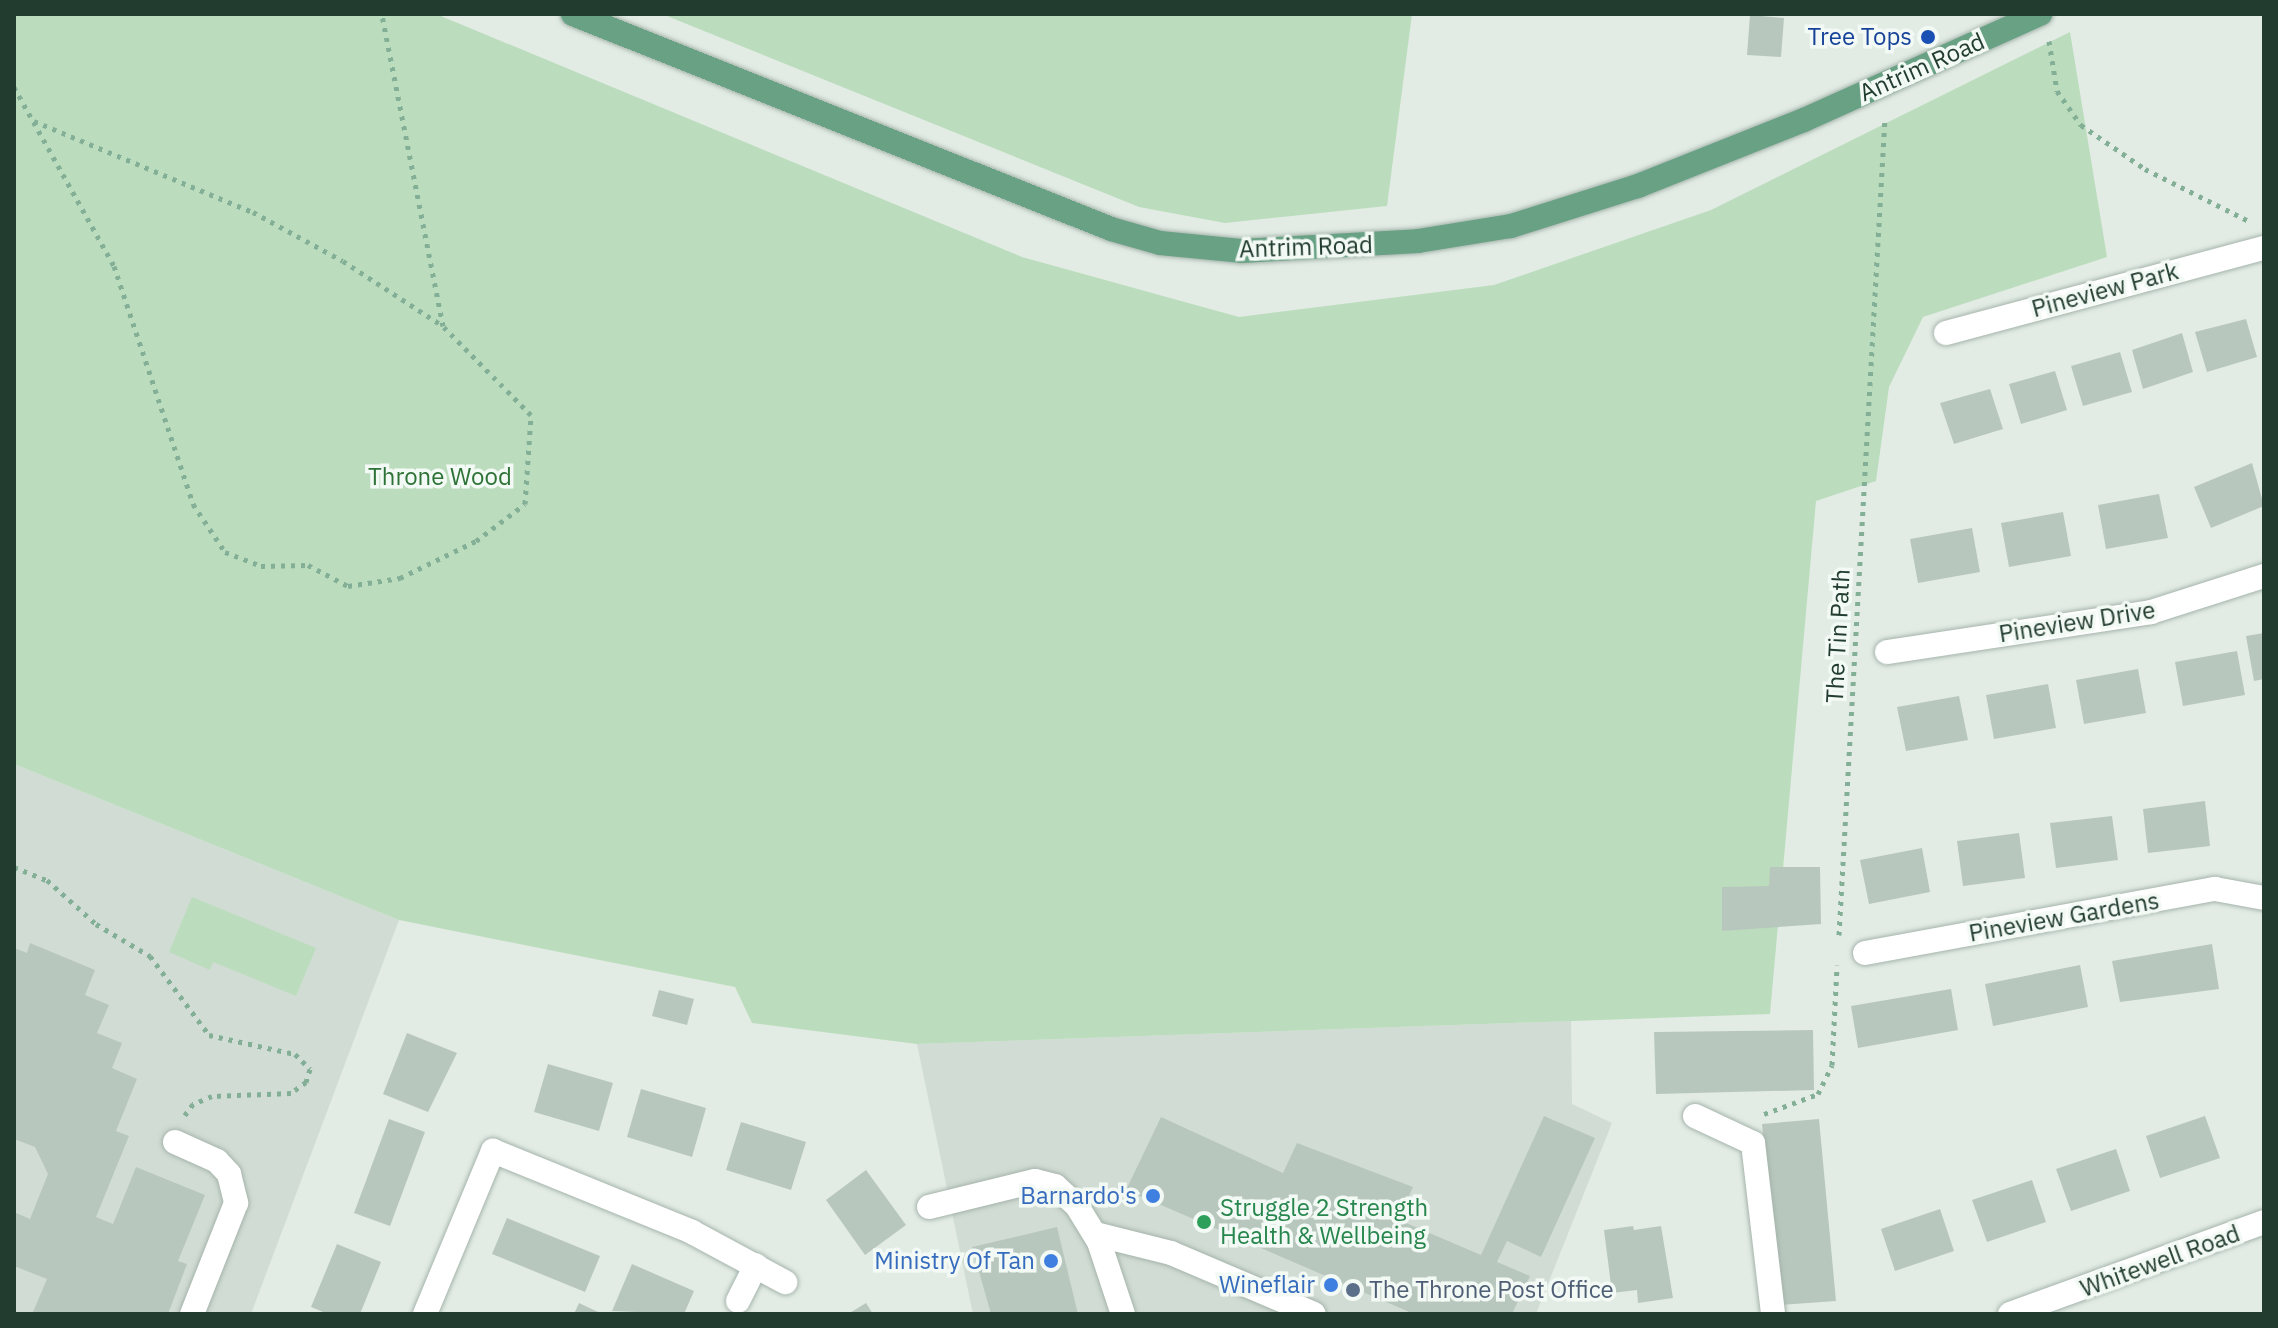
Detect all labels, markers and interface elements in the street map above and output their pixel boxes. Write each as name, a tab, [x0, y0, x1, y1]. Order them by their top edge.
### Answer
place label: Tree Tops	[1807, 23, 1912, 51]
street label: Antrim Road	[1855, 27, 1989, 107]
marker: Tree Tops	[1919, 28, 1937, 46]
street label: Antrim Road	[1239, 230, 1373, 264]
street label: Pineview Park	[2028, 257, 2182, 323]
park label: Throne Wood	[368, 463, 512, 491]
street label: The Tin Path	[1820, 568, 1856, 704]
street label: Pineview Drive	[1997, 595, 2157, 649]
street label: Pineview Gardens	[1967, 886, 2161, 948]
place label: Barnardo's	[1020, 1182, 1137, 1210]
marker: Barnardo's	[1144, 1187, 1162, 1205]
place label: Struggle 2 Strength Health & Wellbeing	[1220, 1194, 1428, 1250]
marker: Struggle 2 Strength Health & Wellbeing	[1195, 1213, 1213, 1231]
street label: Whitewell Road	[2076, 1219, 2244, 1303]
place label: Ministry Of Tan	[874, 1247, 1035, 1275]
marker: Ministry Of Tan	[1042, 1252, 1060, 1270]
place label: Wineflair	[1219, 1271, 1315, 1299]
marker: Wineflair	[1322, 1276, 1340, 1294]
place label: The Throne Post Office	[1369, 1276, 1614, 1304]
marker: The Throne Post Office	[1344, 1281, 1362, 1299]

